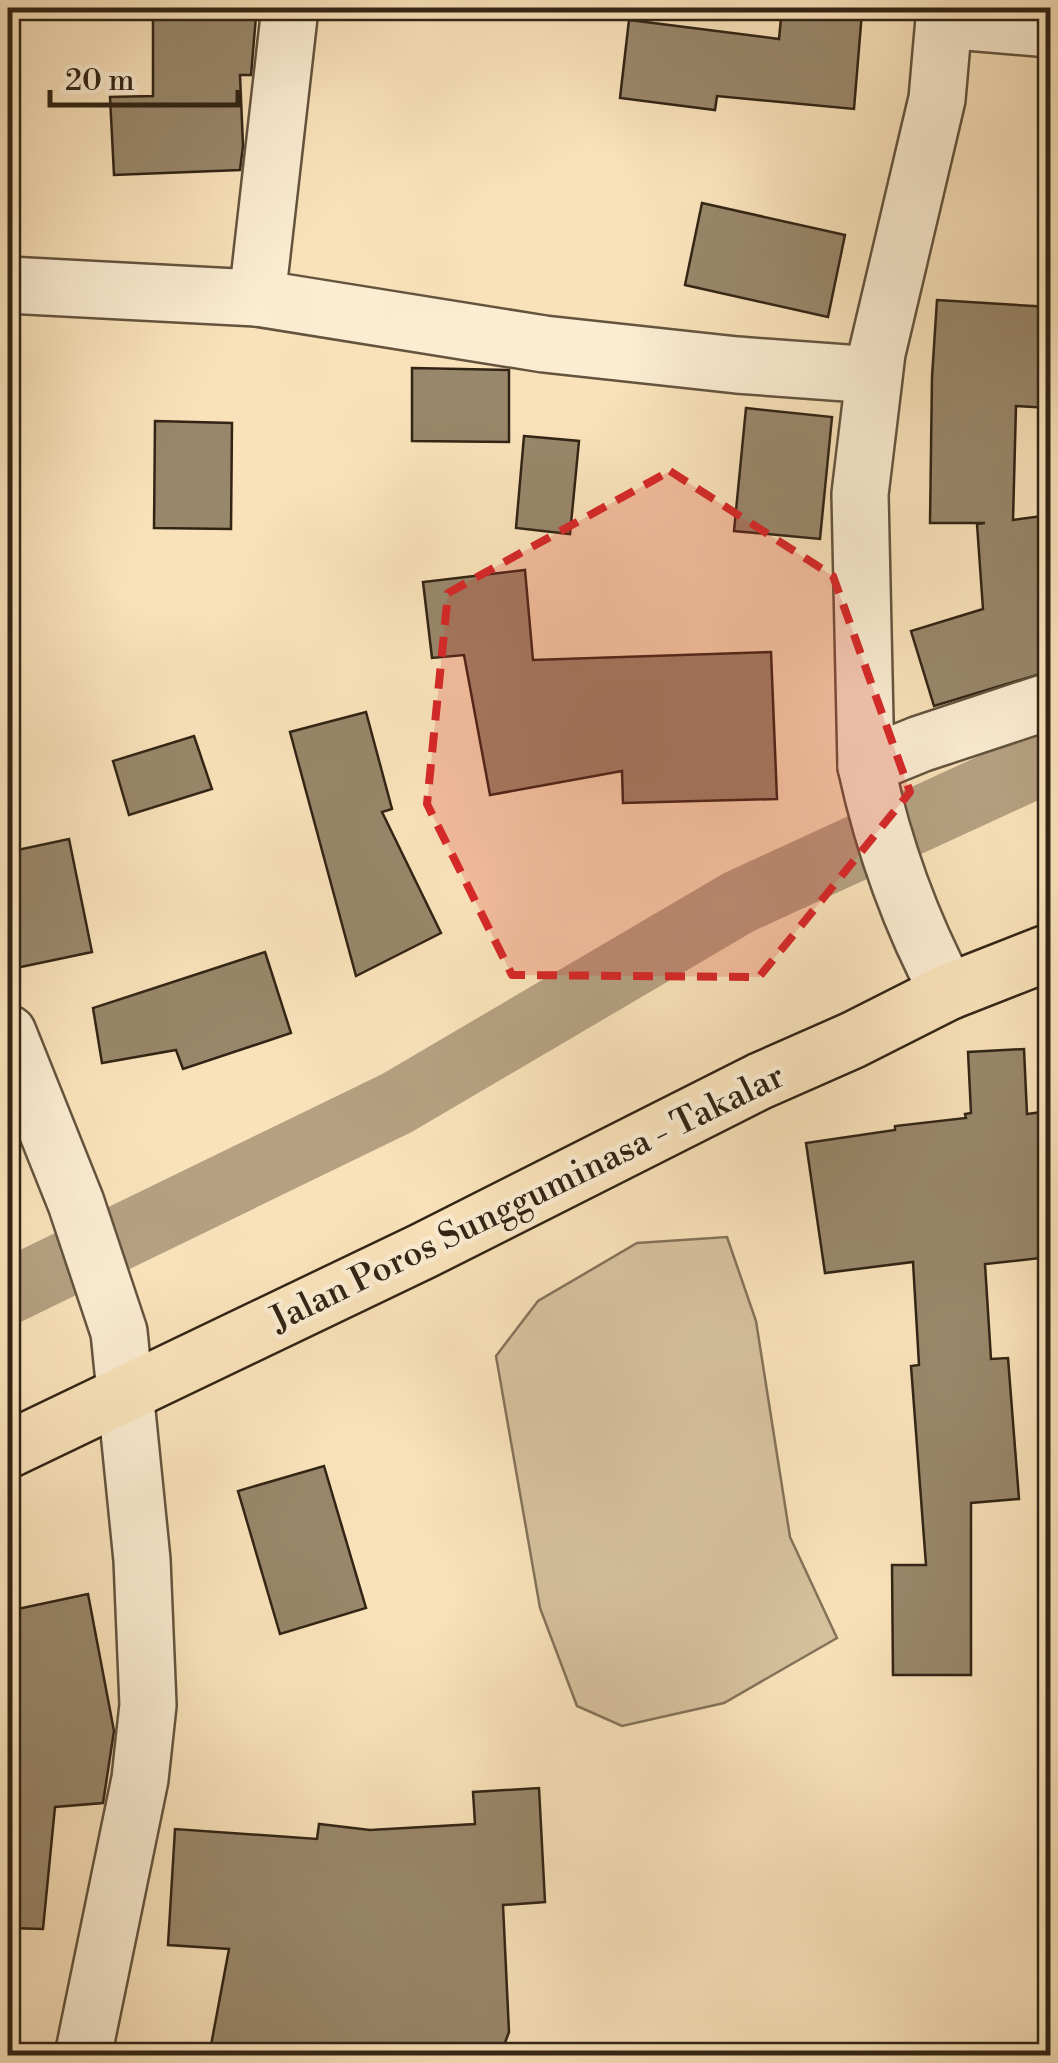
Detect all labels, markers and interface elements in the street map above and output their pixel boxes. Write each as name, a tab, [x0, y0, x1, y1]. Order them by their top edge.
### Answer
scale bar	[50, 45, 238, 107]
text: 20 m	[65, 62, 134, 100]
street label: Jalan Poros Sungguminasa - Takalar	[262, 1055, 792, 1343]

